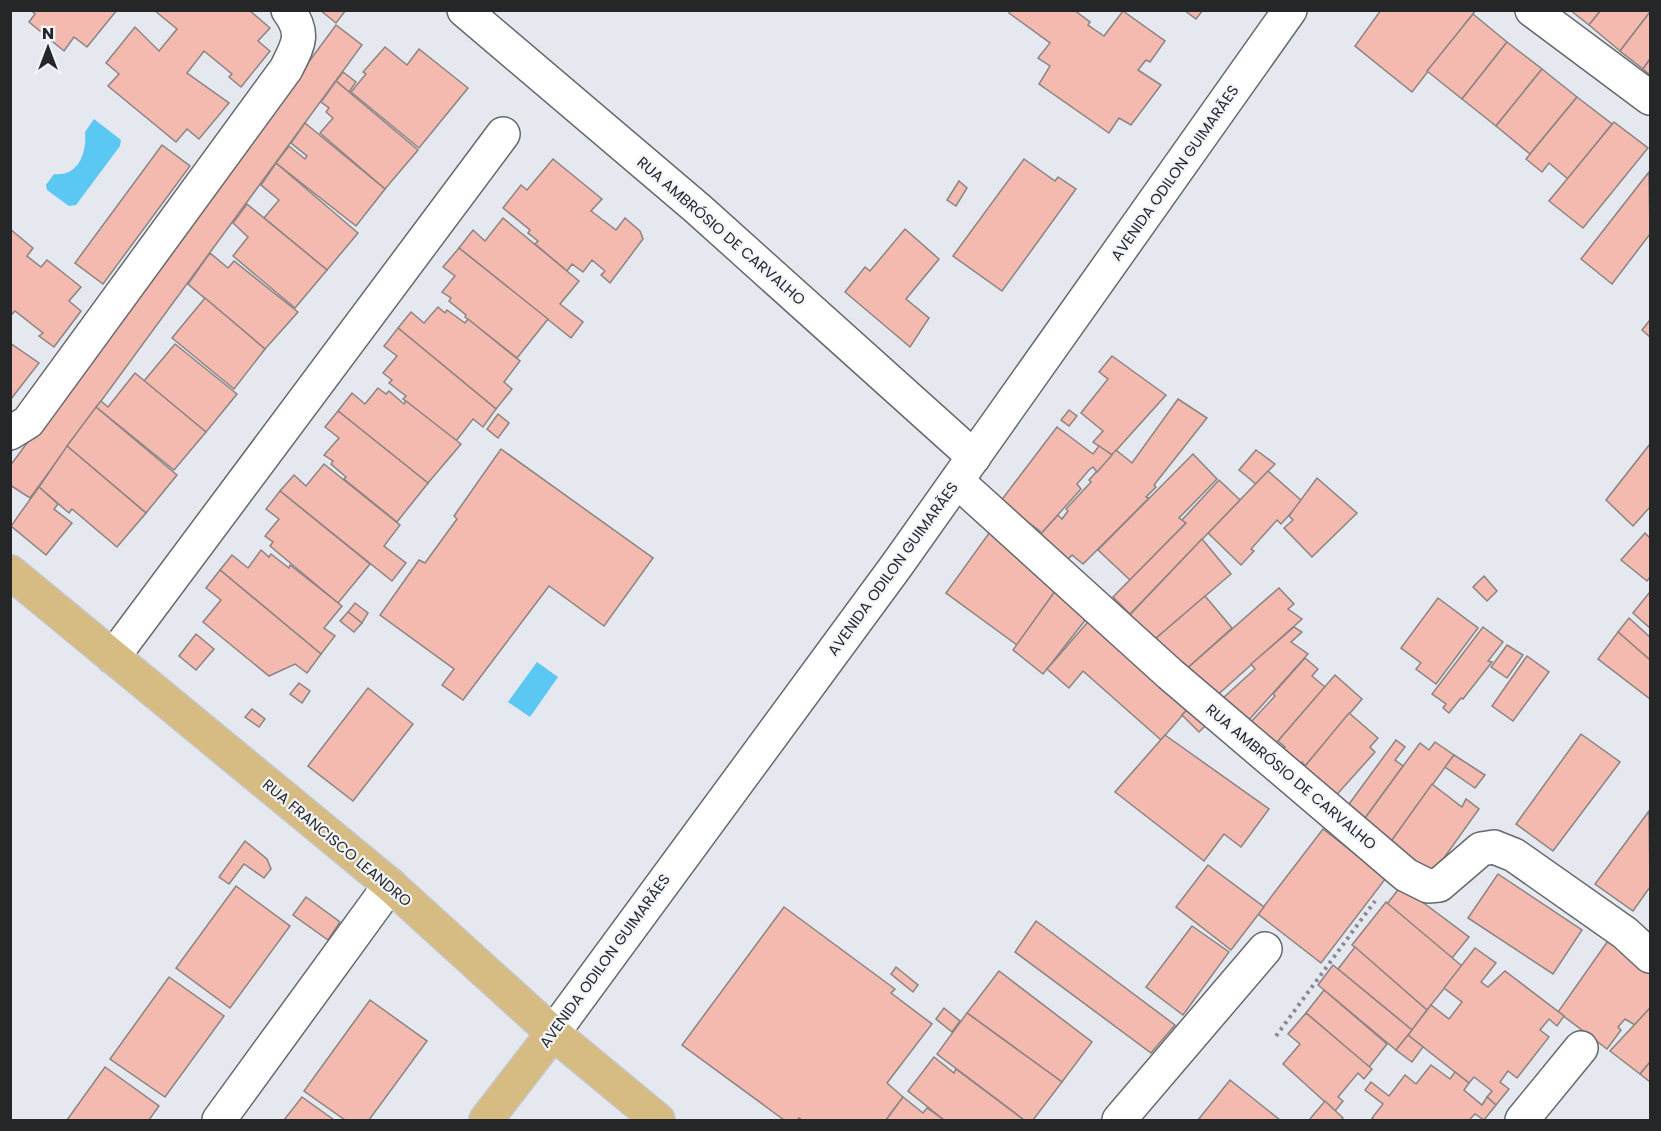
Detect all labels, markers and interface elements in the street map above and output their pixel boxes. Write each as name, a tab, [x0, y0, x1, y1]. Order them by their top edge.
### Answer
north arrow	[18, 18, 78, 78]
text: N	[42, 22, 54, 45]
street label: AVENIDA ODILON GUIMARÃES	[1106, 81, 1243, 265]
street label: RUA AMBRÓSIO DE CARVALHO	[633, 152, 810, 310]
street label: AVENIDA ODILON GUIMARÃES	[822, 478, 963, 660]
street label: RUA AMBRÓSIO DE CARVALHO	[1202, 699, 1381, 854]
street label: RUA FRANCISCO LEANDRO	[258, 774, 416, 911]
street label: AVENIDA ODILON GUIMARÃES	[534, 870, 675, 1052]

